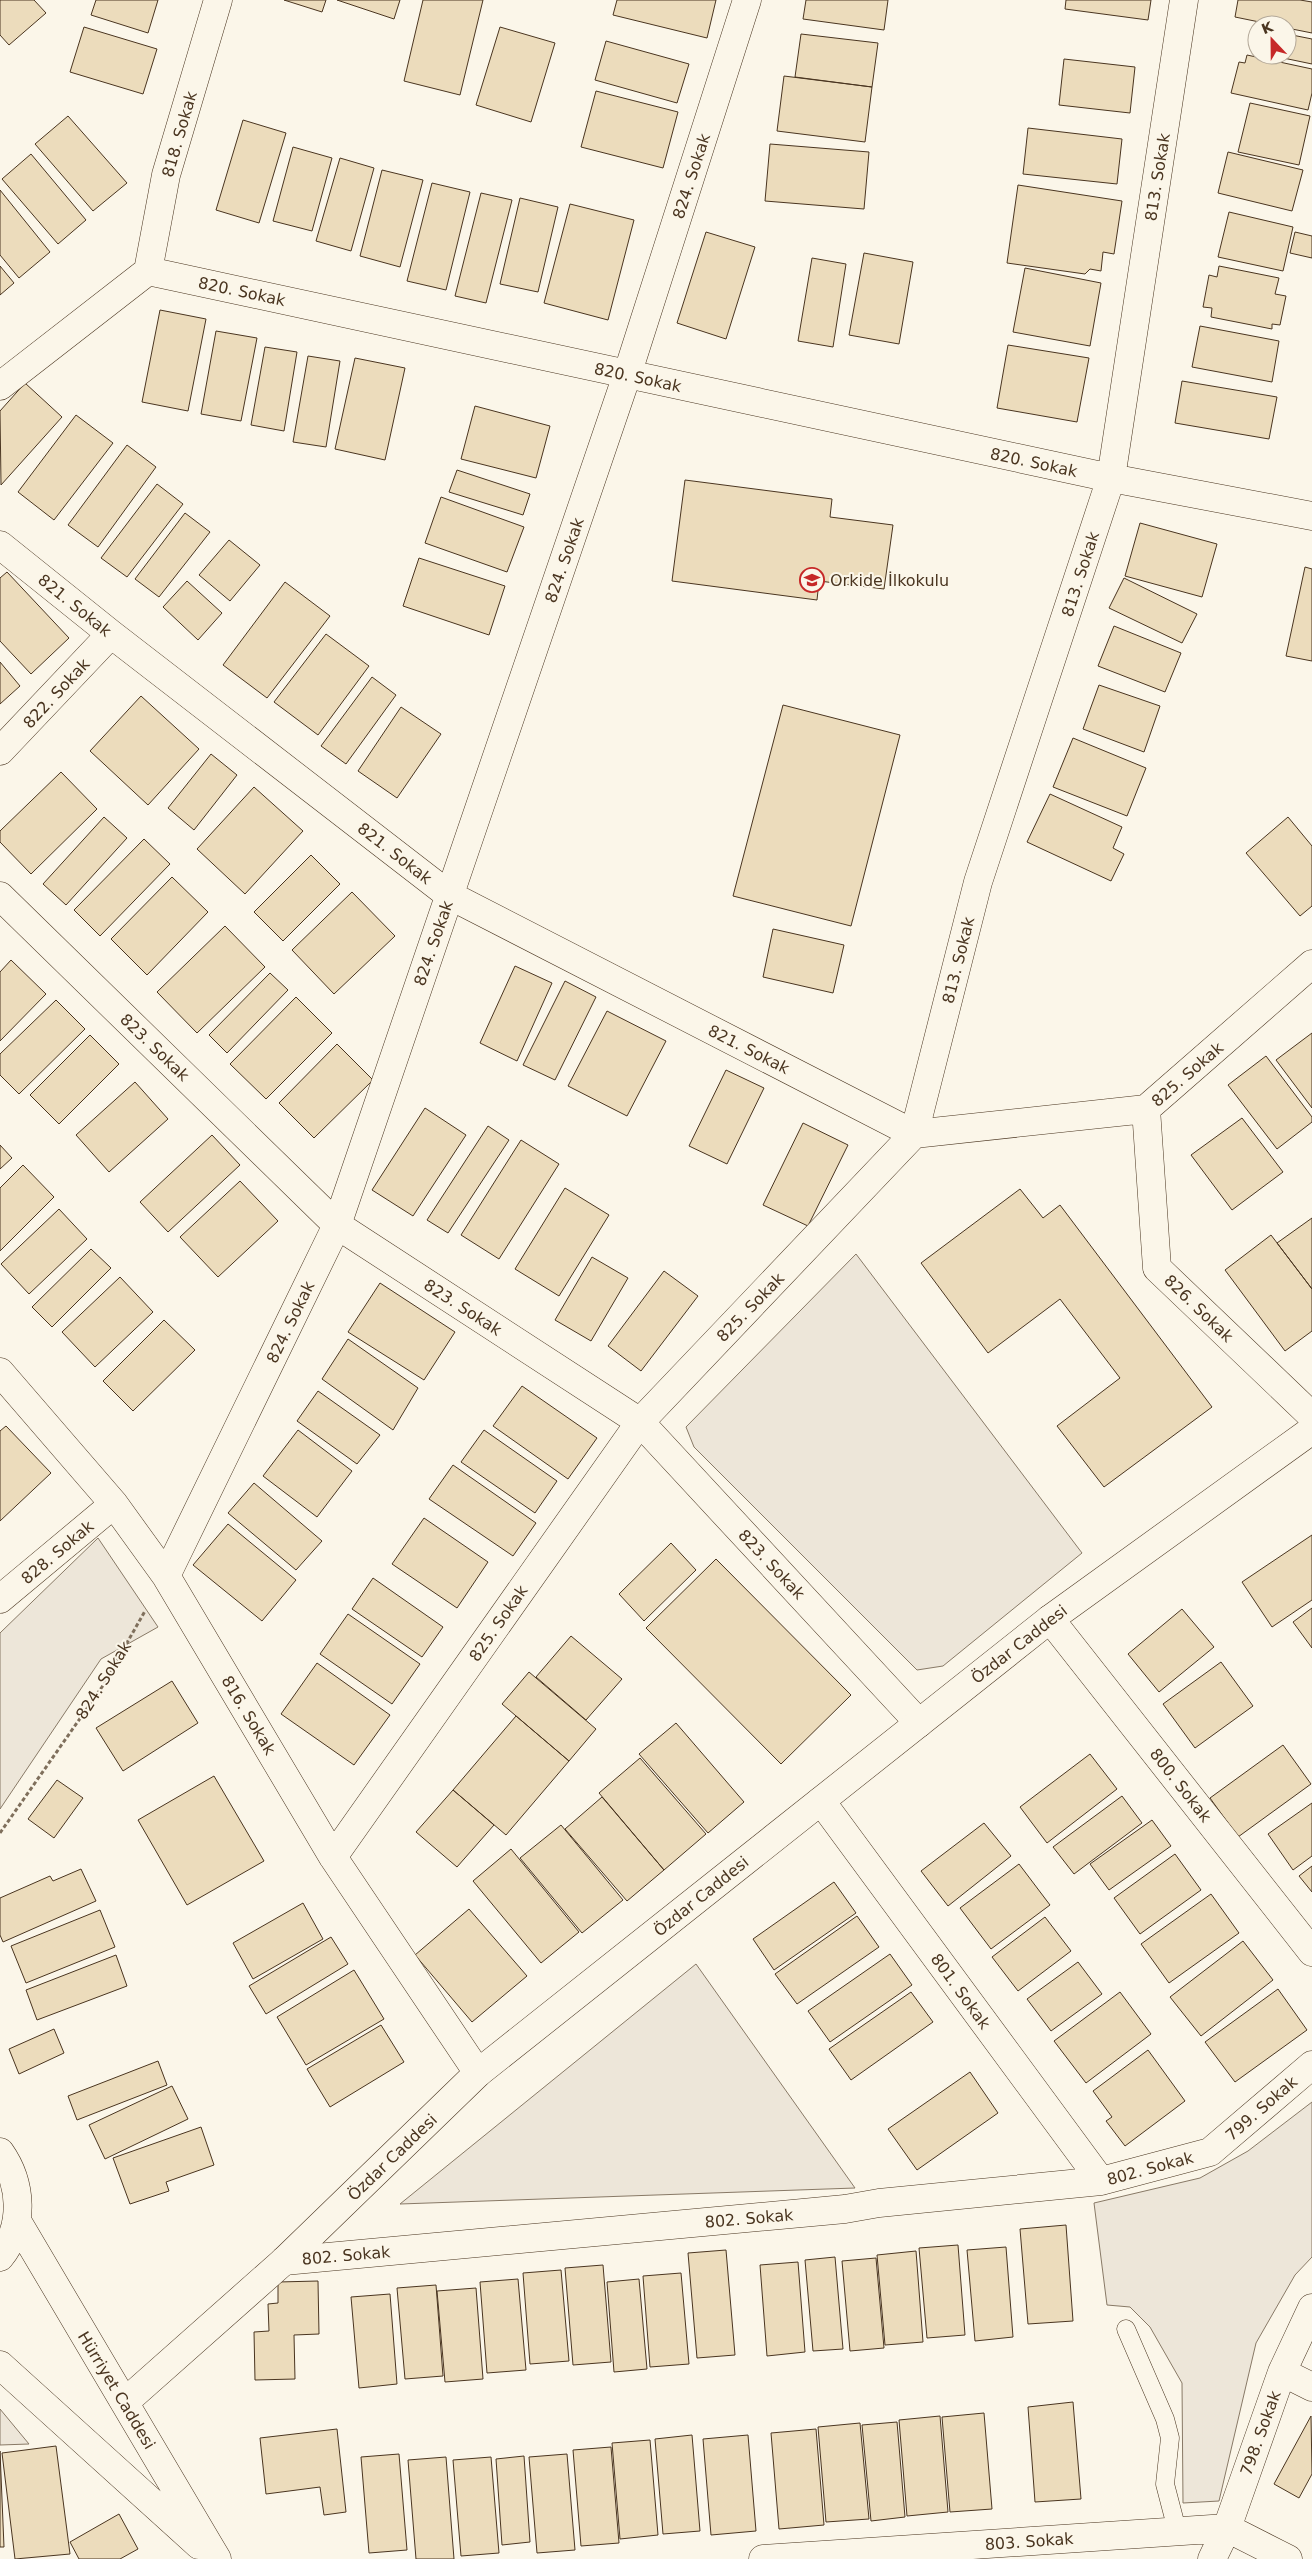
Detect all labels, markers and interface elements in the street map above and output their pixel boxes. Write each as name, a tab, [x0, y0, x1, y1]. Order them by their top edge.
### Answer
north arrow	[1247, 15, 1297, 65]
text: K	[1259, 18, 1276, 37]
street label: 818. Sokak	[158, 88, 201, 179]
street label: 824. Sokak	[669, 130, 714, 221]
street label: 813. Sokak	[1141, 131, 1174, 222]
street label: 820. Sokak	[197, 273, 288, 310]
street label: 820. Sokak	[593, 359, 684, 396]
street label: 820. Sokak	[989, 444, 1080, 481]
street label: 824. Sokak	[541, 514, 588, 605]
street label: 813. Sokak	[1058, 528, 1103, 619]
school or university icon: Orkide İlkokulu	[799, 567, 825, 593]
street label: 821. Sokak	[34, 570, 116, 641]
place label: Orkide İlkokulu	[830, 571, 949, 590]
street label: 822. Sokak	[19, 654, 94, 732]
street label: 821. Sokak	[354, 819, 436, 889]
street label: 824. Sokak	[410, 897, 457, 988]
street label: 813. Sokak	[939, 914, 979, 1005]
street label: 823. Sokak	[116, 1010, 194, 1086]
street label: 821. Sokak	[705, 1021, 793, 1078]
street label: 825. Sokak	[1148, 1038, 1228, 1111]
street label: 825. Sokak	[713, 1268, 789, 1346]
street label: 826. Sokak	[1160, 1271, 1238, 1347]
street label: 823. Sokak	[420, 1275, 506, 1340]
street label: 824. Sokak	[262, 1278, 319, 1366]
street label: 828. Sokak	[17, 1516, 98, 1588]
street label: 823. Sokak	[734, 1525, 809, 1604]
street label: 825. Sokak	[465, 1581, 532, 1665]
street label: Özdar Caddesi	[968, 1601, 1071, 1688]
street label: 824. Sokak	[72, 1637, 135, 1723]
street label: 816. Sokak	[218, 1672, 280, 1759]
street label: 800. Sokak	[1146, 1745, 1216, 1827]
street label: Özdar Caddesi	[650, 1852, 753, 1940]
street label: 801. Sokak	[927, 1950, 995, 2033]
street label: 799. Sokak	[1222, 2072, 1302, 2145]
street label: Özdar Caddesi	[344, 2110, 441, 2205]
street label: 802. Sokak	[1105, 2148, 1196, 2189]
street label: 802. Sokak	[704, 2205, 795, 2232]
street label: 802. Sokak	[301, 2242, 392, 2269]
street label: Hürriyet Caddesi	[74, 2328, 159, 2453]
street label: 798. Sokak	[1236, 2388, 1285, 2478]
street label: 803. Sokak	[984, 2529, 1075, 2554]

